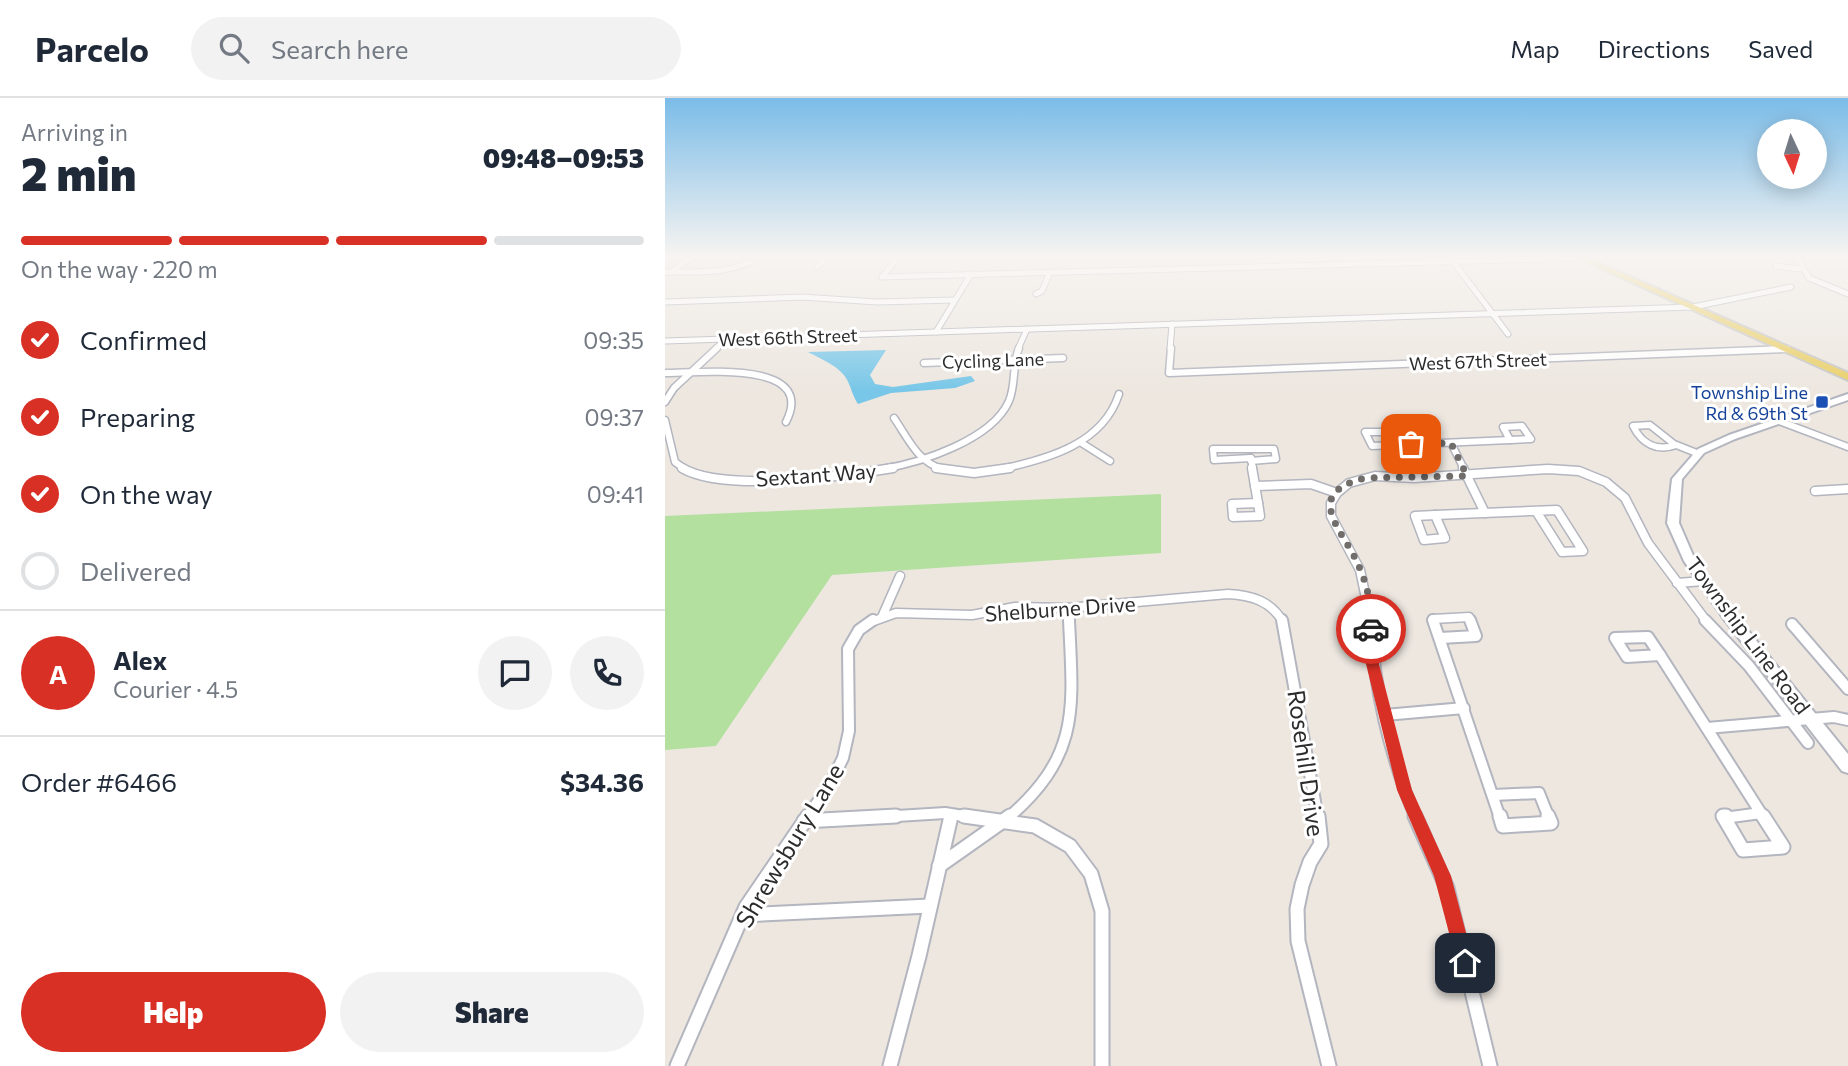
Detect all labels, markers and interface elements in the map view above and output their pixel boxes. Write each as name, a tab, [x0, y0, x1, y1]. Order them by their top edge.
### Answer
search box	[191, 17, 681, 80]
text: Parcelo	[35, 28, 149, 69]
icon: search	[215, 29, 253, 67]
text: Search here	[271, 33, 409, 64]
text: Map	[1510, 34, 1560, 63]
text: Directions	[1598, 34, 1710, 63]
text: Saved	[1748, 34, 1813, 63]
text: Arriving in	[21, 118, 128, 146]
north arrow	[1757, 119, 1827, 189]
map controls	[1757, 119, 1827, 189]
text: 09:48–09:53	[483, 142, 644, 173]
text: 2 min	[21, 144, 137, 200]
text: On the way · 220 m	[21, 255, 218, 283]
icon: check	[21, 321, 59, 359]
text: Confirmed	[80, 324, 207, 355]
street label: West 66th Street	[718, 324, 858, 350]
text: 09:35	[583, 326, 644, 354]
street label: Cycling Lane	[942, 347, 1044, 373]
street label: West 67th Street	[1409, 348, 1547, 374]
place label: Township Line Rd & 69th St	[1691, 381, 1808, 424]
marker: Township Line Rd & 69th St	[1814, 394, 1830, 410]
icon: check	[21, 398, 59, 436]
text: Preparing	[80, 401, 195, 432]
text: 09:37	[584, 403, 644, 431]
pin	[1381, 414, 1441, 474]
icon: bag	[1392, 425, 1430, 463]
street label: Sextant Way	[755, 457, 877, 491]
icon: check	[21, 475, 59, 513]
text: On the way	[80, 478, 213, 509]
text: 09:41	[587, 480, 644, 508]
street label: Township Line Road	[1682, 552, 1816, 718]
text: Delivered	[80, 555, 191, 586]
street label: Shelburne Drive	[984, 590, 1136, 626]
courier	[1336, 594, 1406, 664]
icon: car	[1352, 610, 1390, 648]
button: chat	[478, 636, 552, 710]
button: phone	[570, 636, 644, 710]
text: Alex	[113, 644, 167, 675]
text: A	[49, 658, 67, 689]
text: Courier · 4.5	[113, 675, 238, 703]
street label: Rosehill Drive	[1282, 688, 1332, 838]
street label: Shrewsbury Lane	[729, 758, 849, 932]
text: Order #6466	[21, 766, 177, 797]
text: $34.36	[560, 766, 644, 797]
pin	[1435, 933, 1495, 993]
icon: home	[1446, 944, 1484, 982]
button: Help	[21, 972, 326, 1052]
button: Share	[340, 972, 644, 1052]

